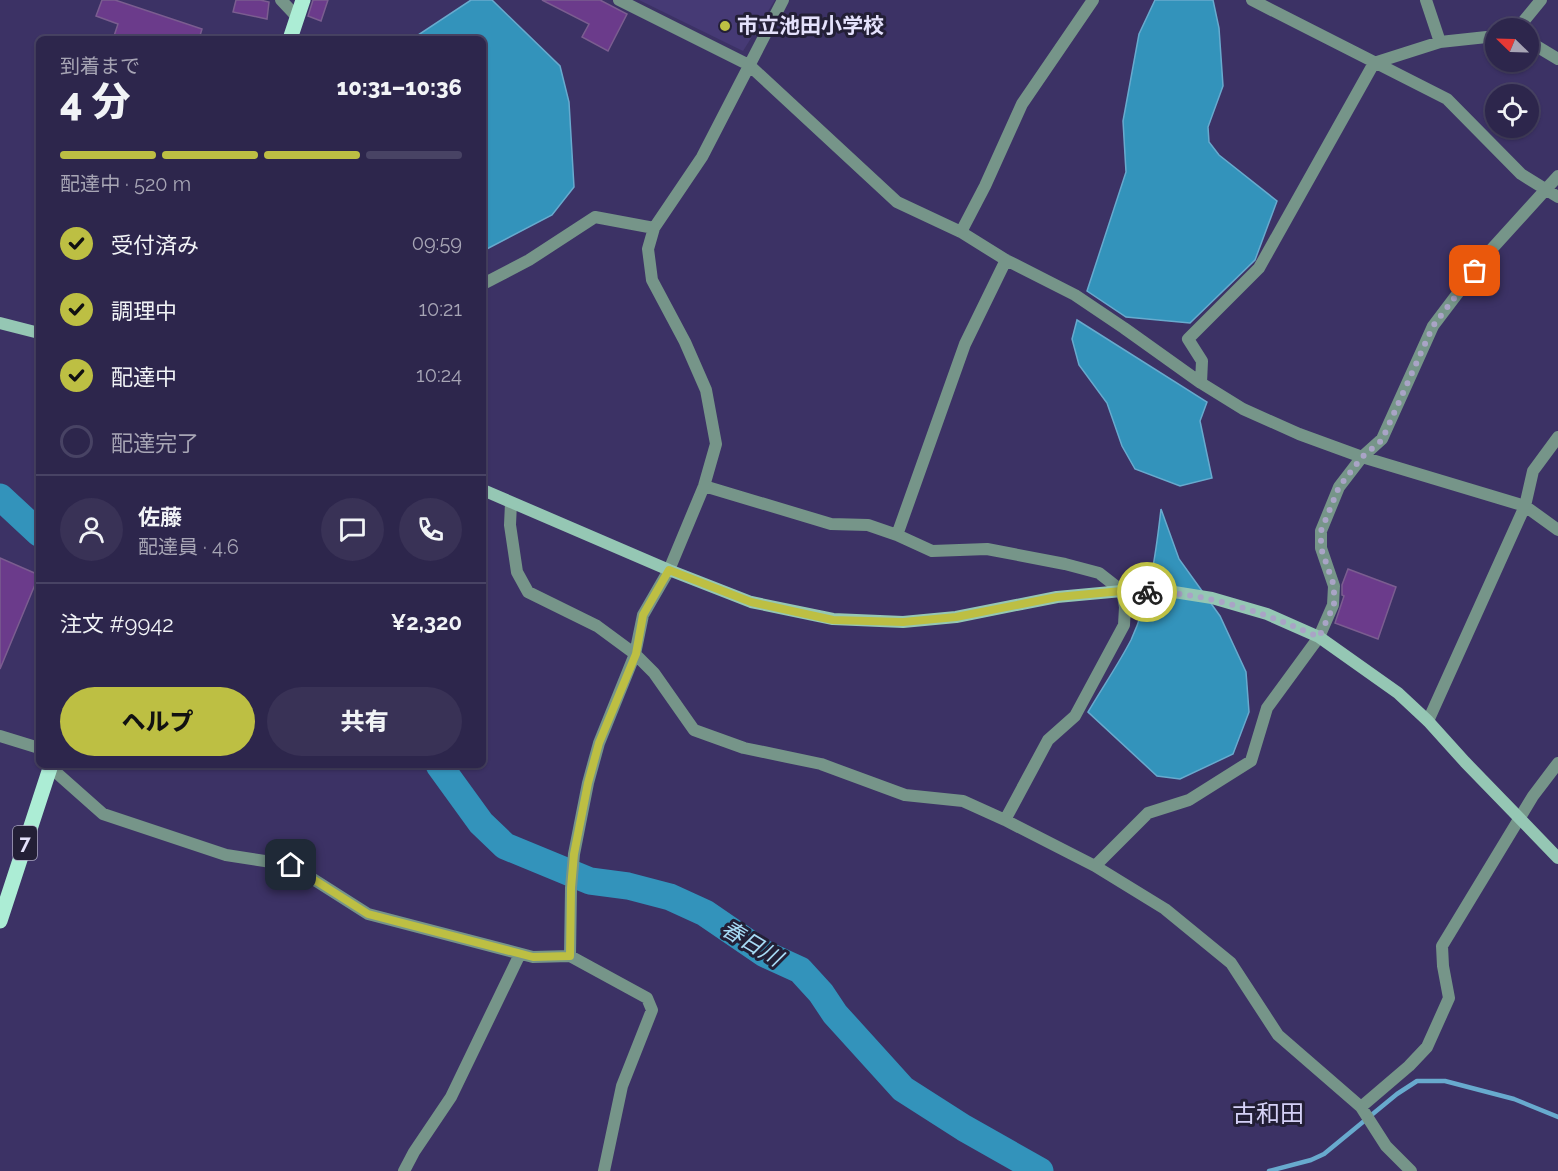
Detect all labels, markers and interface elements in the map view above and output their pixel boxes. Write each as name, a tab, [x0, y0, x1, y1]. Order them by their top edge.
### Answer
place label: 市立池田小学校	[737, 13, 884, 38]
north arrow	[1485, 18, 1539, 72]
map controls	[1485, 18, 1539, 138]
marker: 市立池田小学校	[718, 19, 732, 33]
text: 到着まで	[60, 54, 140, 78]
text: 10:31–10:36	[337, 74, 462, 100]
text: 4 分	[60, 78, 131, 124]
button: locate	[1485, 84, 1539, 138]
text: 配達中 · 520 m	[60, 172, 191, 196]
icon: check	[60, 227, 93, 260]
text: 09:59	[412, 231, 462, 255]
text: 受付済み	[111, 232, 199, 258]
pin	[1449, 245, 1500, 296]
icon: bag	[1458, 254, 1491, 287]
icon: check	[60, 293, 93, 326]
text: 10:21	[418, 297, 462, 321]
text: 調理中	[111, 298, 177, 324]
icon: check	[60, 359, 93, 392]
text: 10:24	[416, 363, 462, 387]
text: 配達中	[111, 364, 177, 390]
text: 配達完了	[111, 430, 199, 456]
button: person	[60, 498, 123, 561]
button: chat	[321, 498, 384, 561]
button: phone	[399, 498, 462, 561]
text: 佐藤	[138, 504, 182, 530]
text: 配達員 · 4.6	[138, 535, 239, 559]
courier	[1117, 562, 1177, 622]
icon: bike	[1131, 576, 1164, 609]
text: ¥2,320	[391, 609, 462, 635]
text: 注文 #9942	[60, 611, 174, 637]
button: ヘルプ	[60, 687, 255, 756]
button: 共有	[267, 687, 462, 756]
road number: 7	[13, 826, 37, 860]
pin	[265, 839, 316, 890]
icon: home	[274, 848, 307, 881]
water label: 春日川	[717, 915, 789, 972]
district label: 古和田	[1232, 1099, 1304, 1128]

